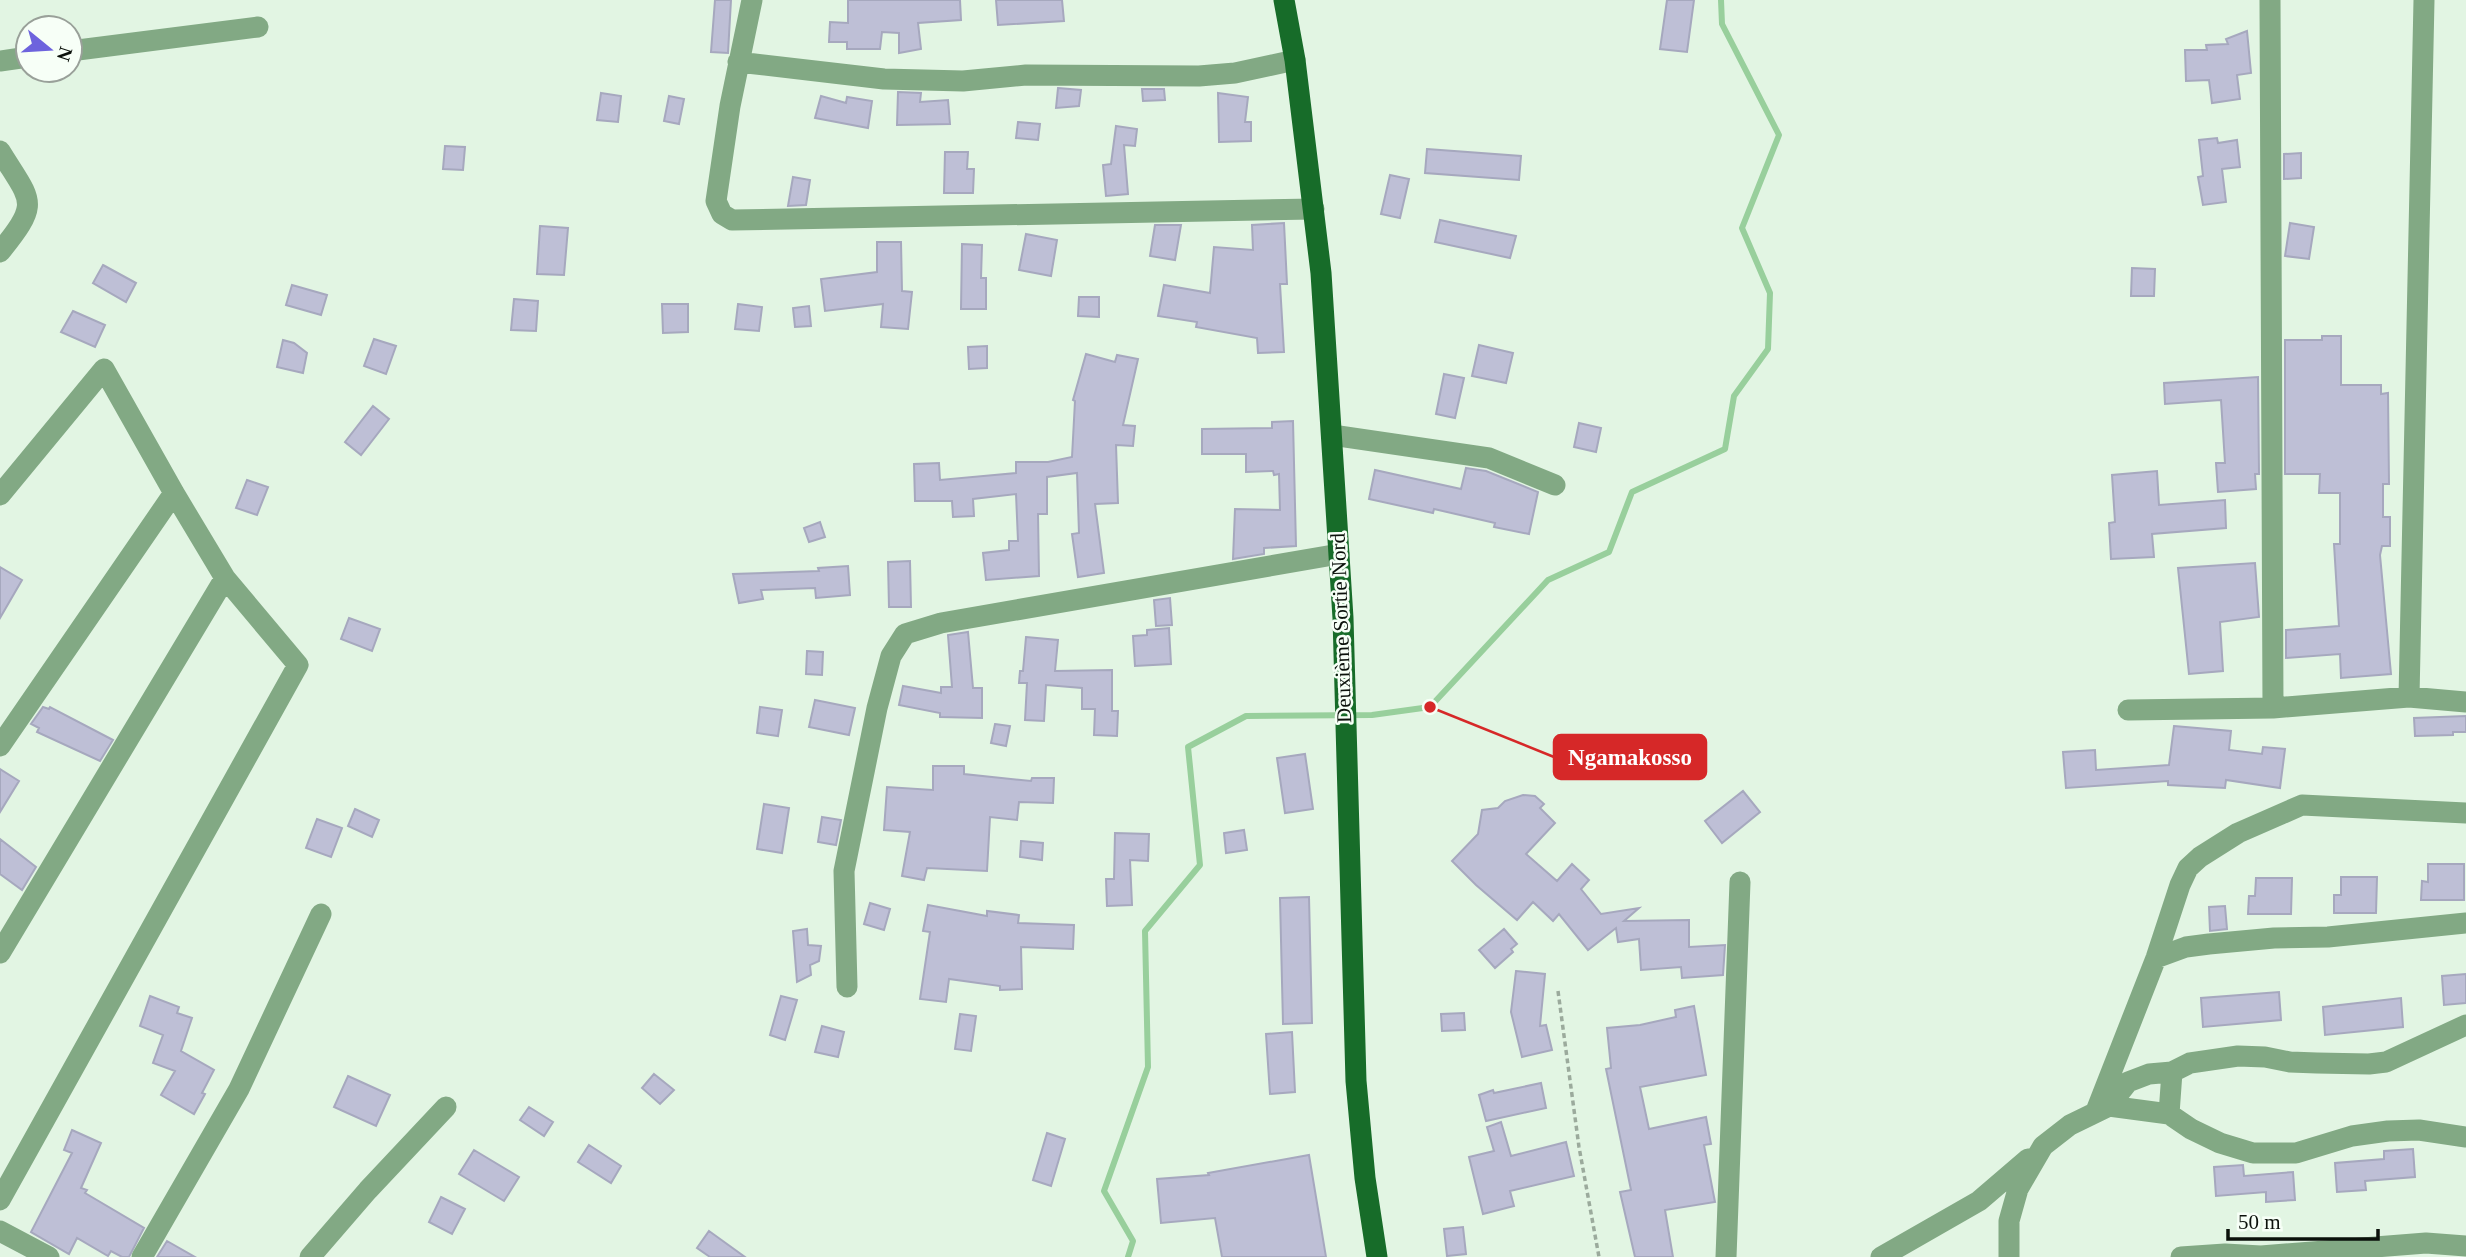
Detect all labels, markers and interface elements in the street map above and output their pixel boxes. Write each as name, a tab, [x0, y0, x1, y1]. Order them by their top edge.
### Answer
north arrow	[14, 14, 84, 84]
text: N	[53, 44, 77, 64]
street label: Deuxième Sortie Nord	[1326, 532, 1356, 723]
callout: Ngamakosso	[1554, 735, 1706, 779]
text: Ngamakosso	[1568, 745, 1692, 770]
scale bar	[2228, 1198, 2378, 1242]
text: 50 m	[2238, 1210, 2281, 1234]

